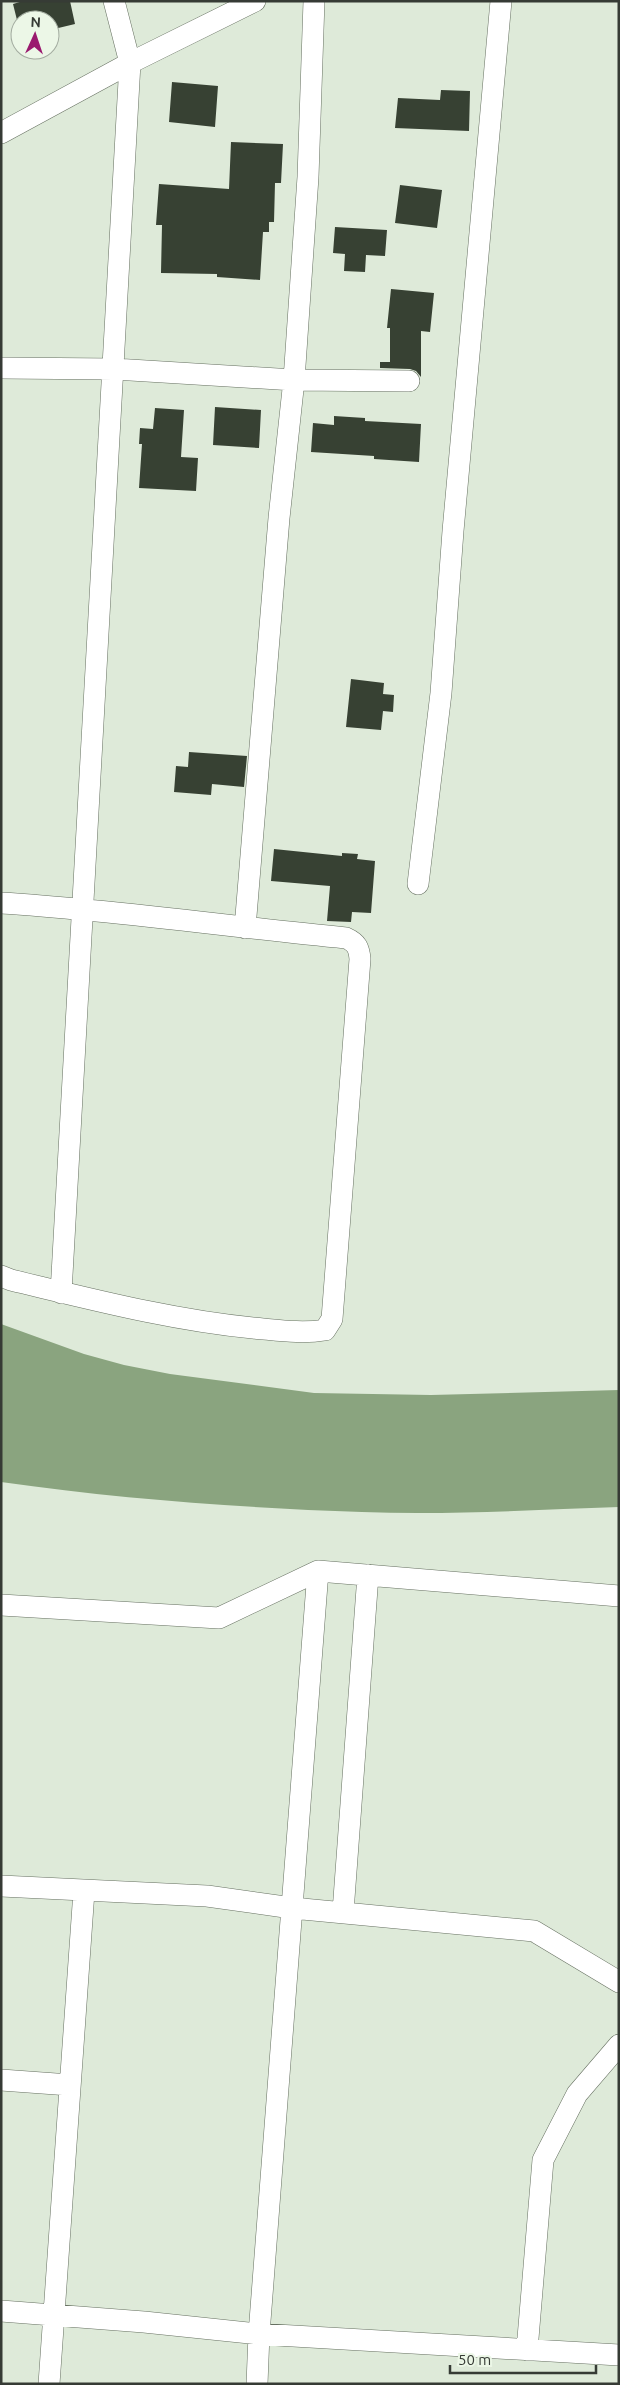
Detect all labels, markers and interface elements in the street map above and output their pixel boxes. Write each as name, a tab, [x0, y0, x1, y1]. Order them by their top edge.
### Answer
north arrow	[10, 10, 60, 60]
text: N	[30, 14, 41, 30]
scale bar	[450, 2342, 596, 2374]
text: 50 m	[458, 2351, 491, 2368]

